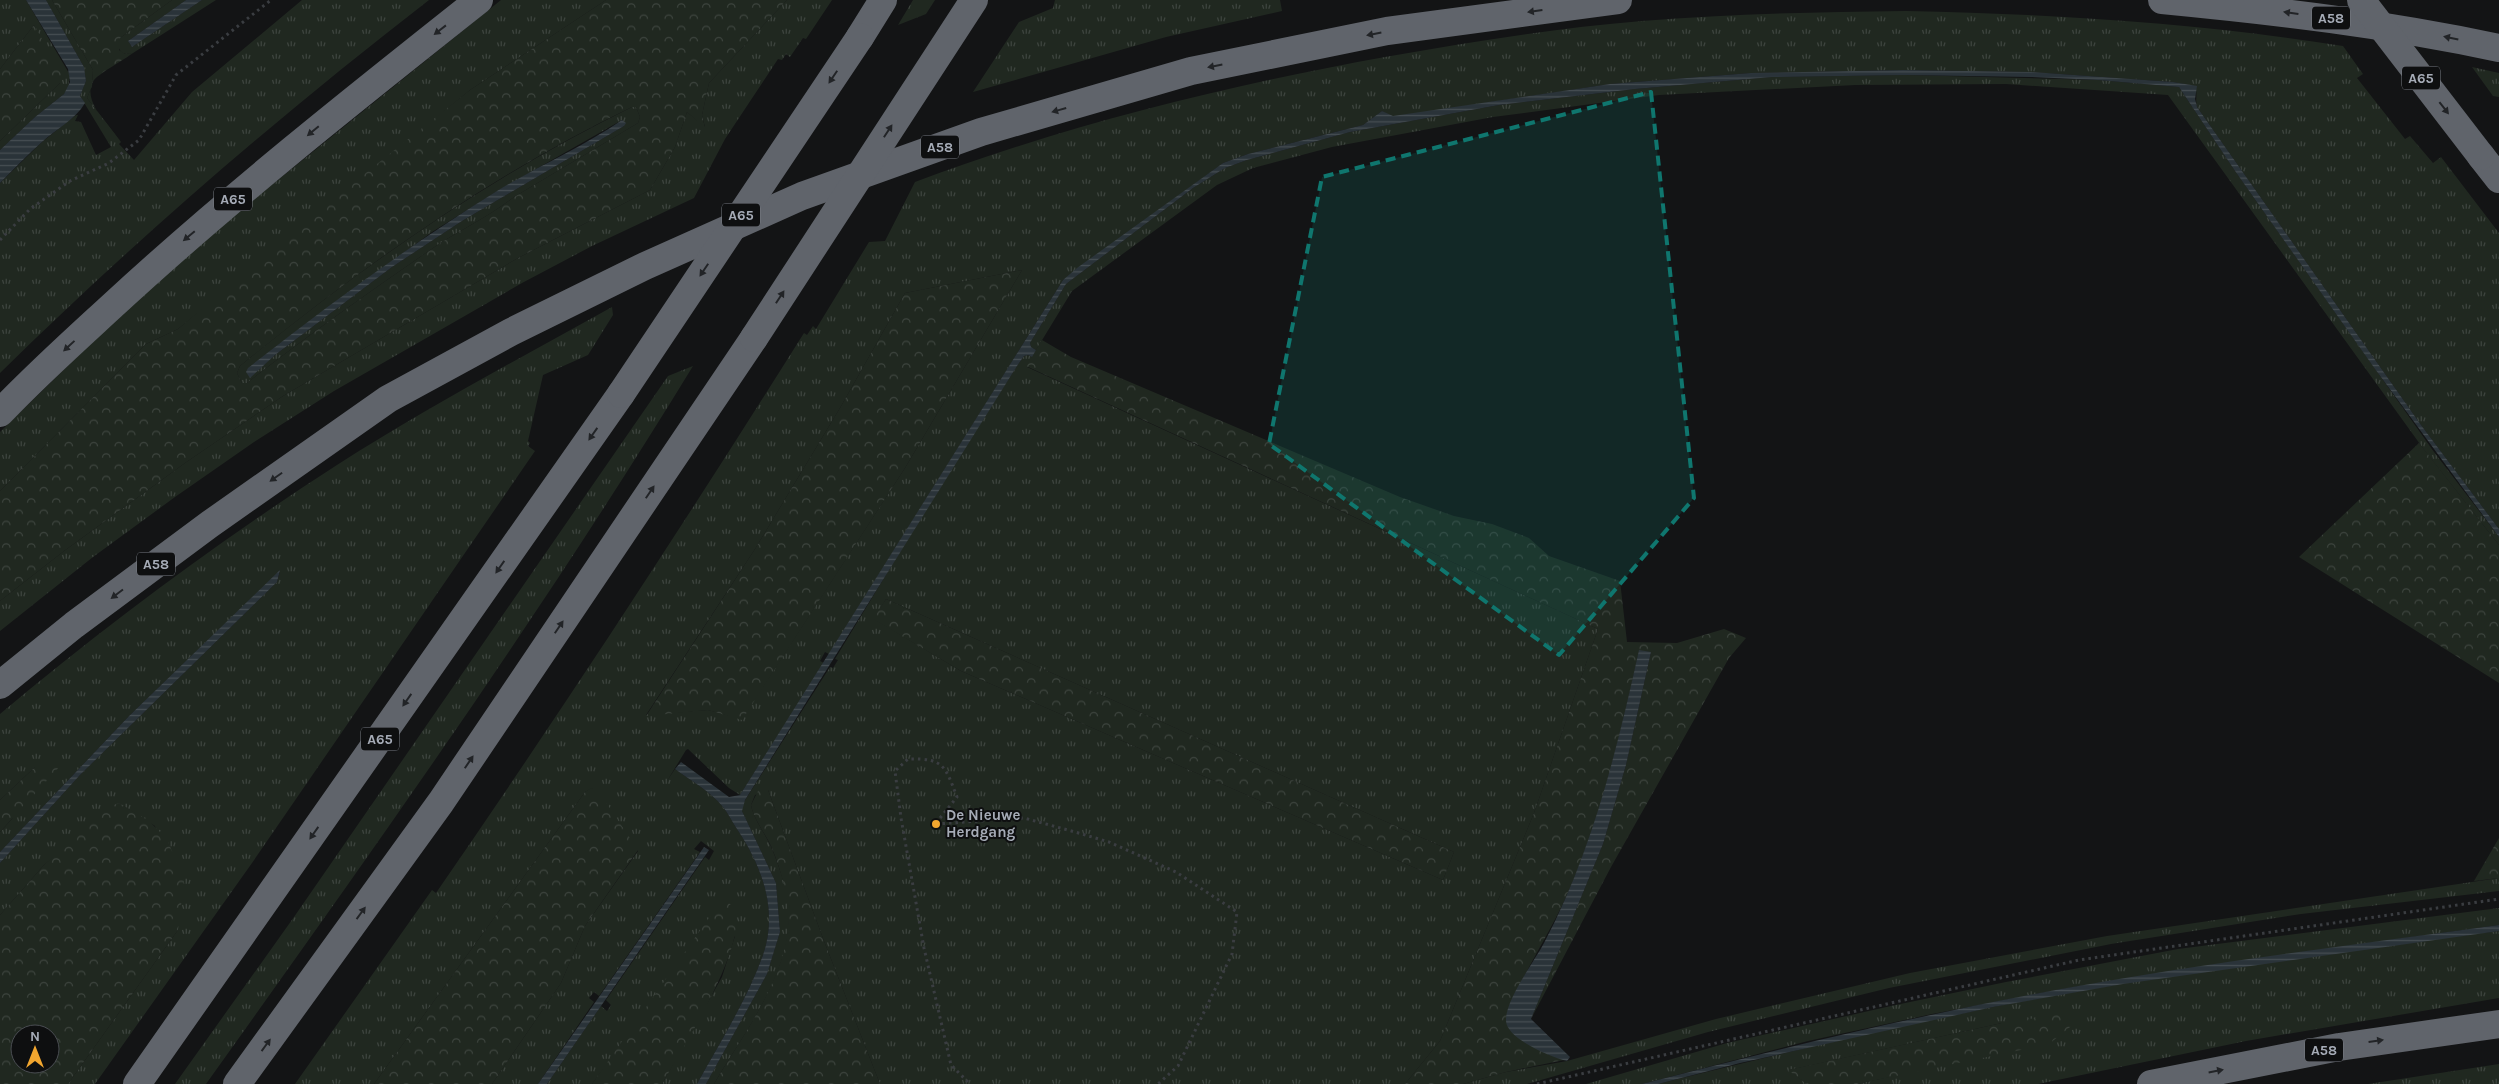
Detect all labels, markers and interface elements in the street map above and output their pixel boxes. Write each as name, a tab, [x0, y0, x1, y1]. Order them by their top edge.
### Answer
one-way arrow	[1527, 7, 1543, 15]
road number: A58	[2312, 7, 2350, 30]
one-way arrow	[2282, 9, 2298, 17]
one-way arrow	[434, 25, 447, 36]
one-way arrow	[1367, 30, 1382, 38]
one-way arrow	[2444, 34, 2459, 42]
one-way arrow	[1207, 62, 1223, 70]
road number: A65	[2402, 66, 2440, 90]
one-way arrow	[828, 70, 838, 84]
one-way arrow	[2439, 101, 2450, 114]
one-way arrow	[1051, 106, 1066, 114]
one-way arrow	[884, 125, 893, 138]
one-way arrow	[307, 126, 320, 137]
road number: A58	[921, 136, 959, 158]
road number: A65	[214, 188, 252, 210]
road number: A65	[722, 204, 760, 226]
one-way arrow	[183, 231, 196, 242]
one-way arrow	[699, 264, 709, 277]
one-way arrow	[776, 290, 785, 303]
one-way arrow	[64, 340, 76, 352]
one-way arrow	[588, 427, 598, 441]
one-way arrow	[269, 472, 283, 482]
one-way arrow	[645, 485, 655, 499]
road number: A58	[137, 552, 175, 576]
one-way arrow	[495, 560, 505, 574]
one-way arrow	[111, 588, 124, 599]
one-way arrow	[554, 620, 564, 634]
one-way arrow	[402, 693, 412, 707]
road number: A65	[361, 728, 399, 751]
one-way arrow	[464, 755, 473, 768]
place label: De Nieuwe Herdgang	[946, 806, 1020, 841]
marker: De Nieuwe Herdgang	[930, 818, 942, 830]
one-way arrow	[309, 826, 319, 840]
one-way arrow	[356, 906, 366, 920]
north arrow	[10, 1024, 60, 1074]
text: N	[30, 1028, 40, 1045]
one-way arrow	[2368, 1037, 2384, 1045]
one-way arrow	[261, 1038, 271, 1051]
road number: A58	[2305, 1038, 2343, 1062]
one-way arrow	[2208, 1067, 2224, 1075]

